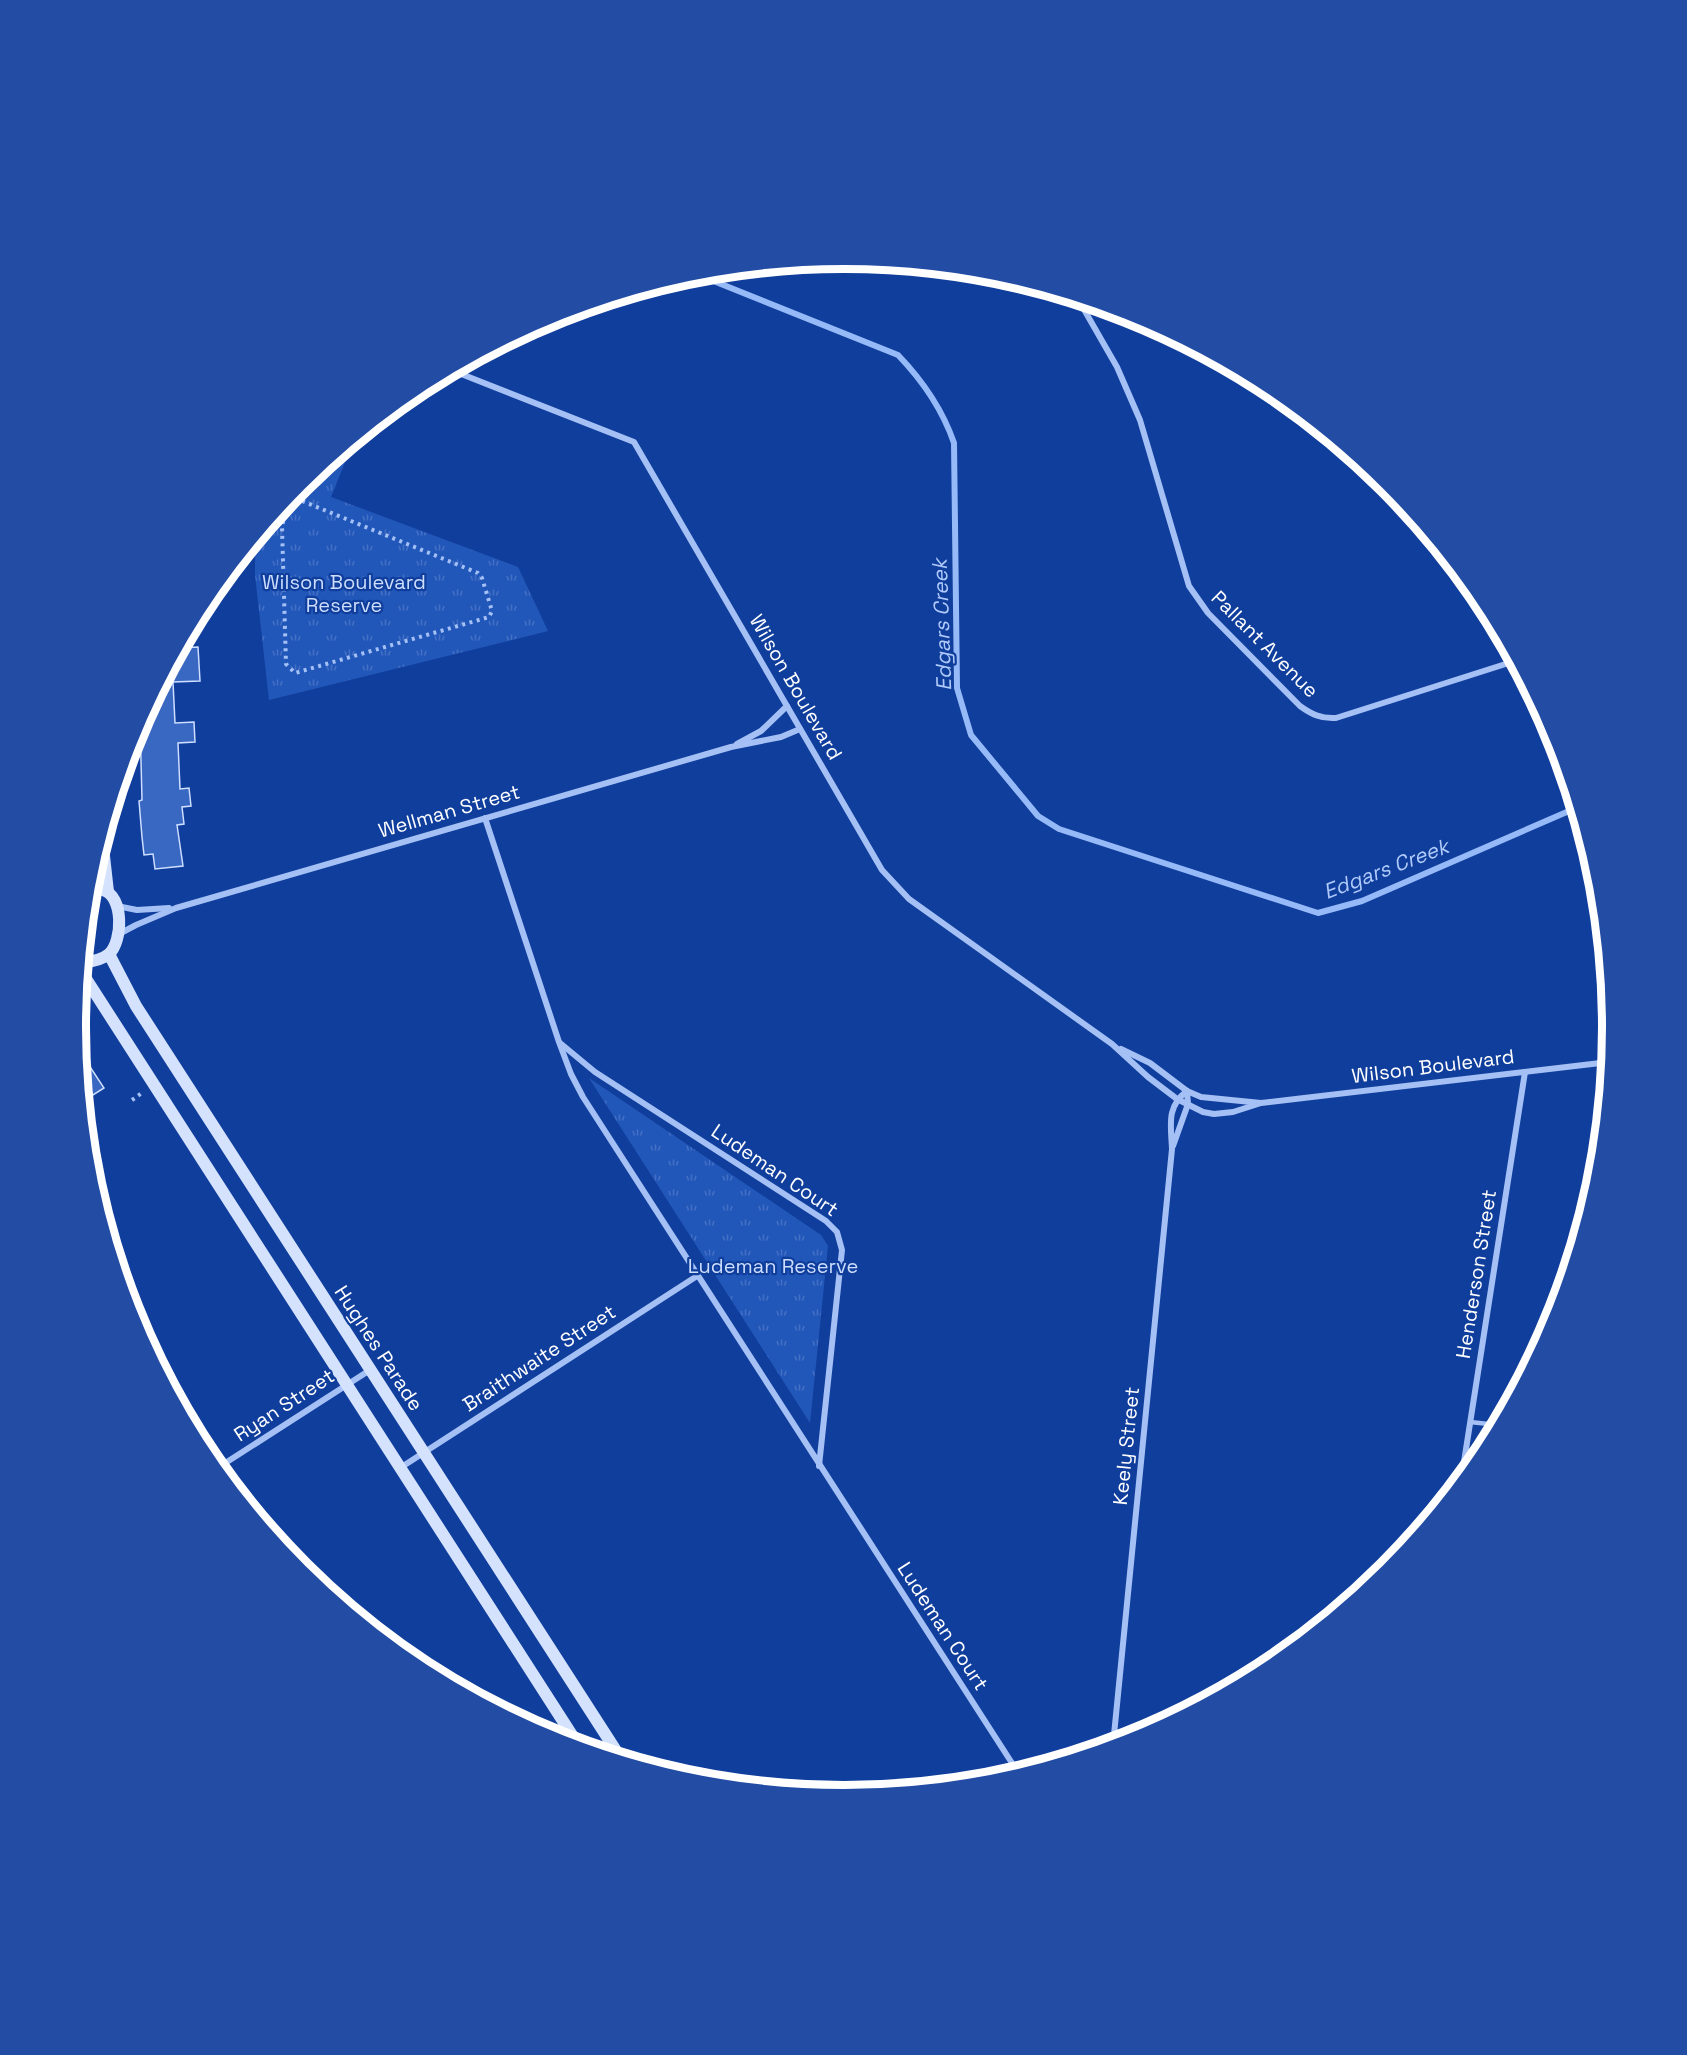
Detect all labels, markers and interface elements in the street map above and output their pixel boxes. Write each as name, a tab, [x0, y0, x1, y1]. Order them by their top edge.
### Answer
water label: Edgars Creek	[926, 556, 957, 692]
park label: Wilson Boulevard Reserve	[262, 569, 426, 618]
street label: Pallant Avenue	[1206, 585, 1324, 703]
street label: Wilson Boulevard	[744, 610, 848, 764]
street label: Wellman Street	[375, 778, 523, 844]
water label: Edgars Creek	[1319, 831, 1455, 905]
street label: Wilson Boulevard	[1350, 1043, 1516, 1089]
street label: Ludeman Court	[706, 1118, 844, 1222]
street label: Henderson Street	[1450, 1188, 1502, 1360]
park label: Ludeman Reserve	[688, 1253, 858, 1279]
street label: Hughes Parade	[329, 1280, 429, 1416]
street label: Braithwaite Street	[458, 1299, 620, 1417]
street label: Ryan Street	[229, 1363, 339, 1447]
street label: Keely Street	[1107, 1386, 1145, 1506]
street label: Ludeman Court	[892, 1557, 994, 1695]

